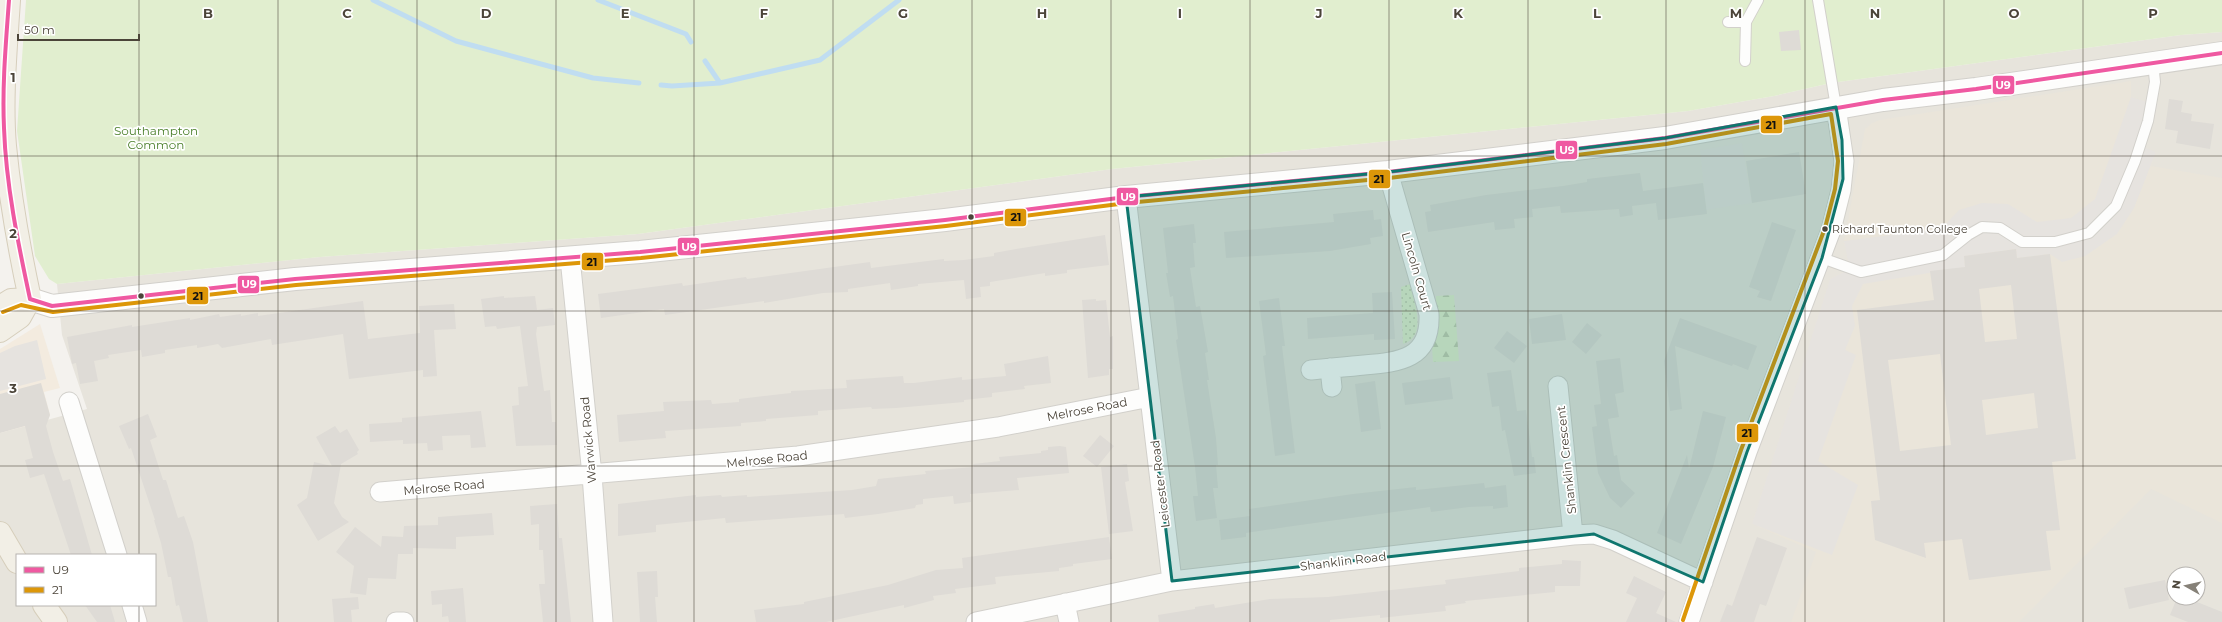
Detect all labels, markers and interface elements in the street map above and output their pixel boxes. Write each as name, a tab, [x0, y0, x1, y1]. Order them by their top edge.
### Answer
text: B	[203, 5, 213, 21]
text: C	[342, 5, 352, 21]
text: D	[481, 5, 492, 21]
text: E	[621, 5, 630, 21]
text: F	[760, 5, 768, 21]
text: G	[898, 5, 908, 21]
text: H	[1037, 5, 1047, 21]
text: I	[1178, 5, 1182, 21]
text: J	[1314, 5, 1323, 21]
text: K	[1453, 5, 1463, 21]
text: L	[1593, 5, 1601, 21]
text: M	[1730, 5, 1742, 21]
text: N	[1870, 5, 1880, 21]
text: O	[2009, 5, 2020, 21]
text: P	[2148, 5, 2158, 21]
scale bar	[18, 16, 139, 42]
text: 50 m	[24, 22, 55, 37]
text: 1	[10, 69, 16, 85]
line badge: U9	[1992, 75, 2015, 95]
text: U9	[1995, 78, 2011, 92]
line badge: 21	[1760, 115, 1783, 134]
text: 21	[1766, 118, 1776, 132]
park label: Southampton Common	[114, 123, 198, 152]
line badge: U9	[1555, 140, 1578, 160]
text: U9	[1559, 143, 1575, 157]
line badge: 21	[1368, 169, 1391, 189]
text: 21	[1374, 172, 1384, 186]
line badge: U9	[1116, 187, 1139, 206]
text: U9	[1120, 190, 1136, 204]
line badge: 21	[1004, 208, 1027, 227]
text: 21	[1011, 210, 1021, 224]
unlabelled marker	[966, 212, 976, 222]
place label: Richard Taunton College	[1832, 222, 1968, 236]
marker: Richard Taunton College	[1820, 224, 1830, 234]
text: 2	[9, 225, 17, 241]
street label: Lincoln Court	[1399, 230, 1435, 312]
line badge: U9	[677, 237, 700, 256]
text: U9	[681, 240, 697, 254]
line badge: 21	[581, 252, 604, 271]
text: 21	[587, 255, 597, 269]
line badge: U9	[237, 275, 260, 294]
text: U9	[241, 277, 257, 291]
line badge: 21	[186, 286, 209, 305]
text: 21	[193, 289, 203, 303]
unlabelled marker	[136, 291, 146, 301]
text: 3	[8, 380, 17, 396]
street label: Melrose Road	[1045, 394, 1129, 424]
street label: Warwick Road	[577, 396, 599, 484]
street label: Shanklin Crescent	[1553, 405, 1579, 515]
line badge: 21	[1736, 423, 1759, 443]
text: 21	[1742, 426, 1752, 440]
street label: Leicester Road	[1147, 439, 1173, 529]
street label: Melrose Road	[726, 447, 808, 471]
street label: Melrose Road	[403, 476, 485, 498]
street label: Shanklin Road	[1299, 548, 1387, 574]
legend	[16, 554, 156, 606]
text: U9	[52, 562, 69, 577]
north arrow	[2166, 566, 2206, 606]
text: N	[2169, 579, 2184, 590]
text: 21	[52, 582, 63, 597]

